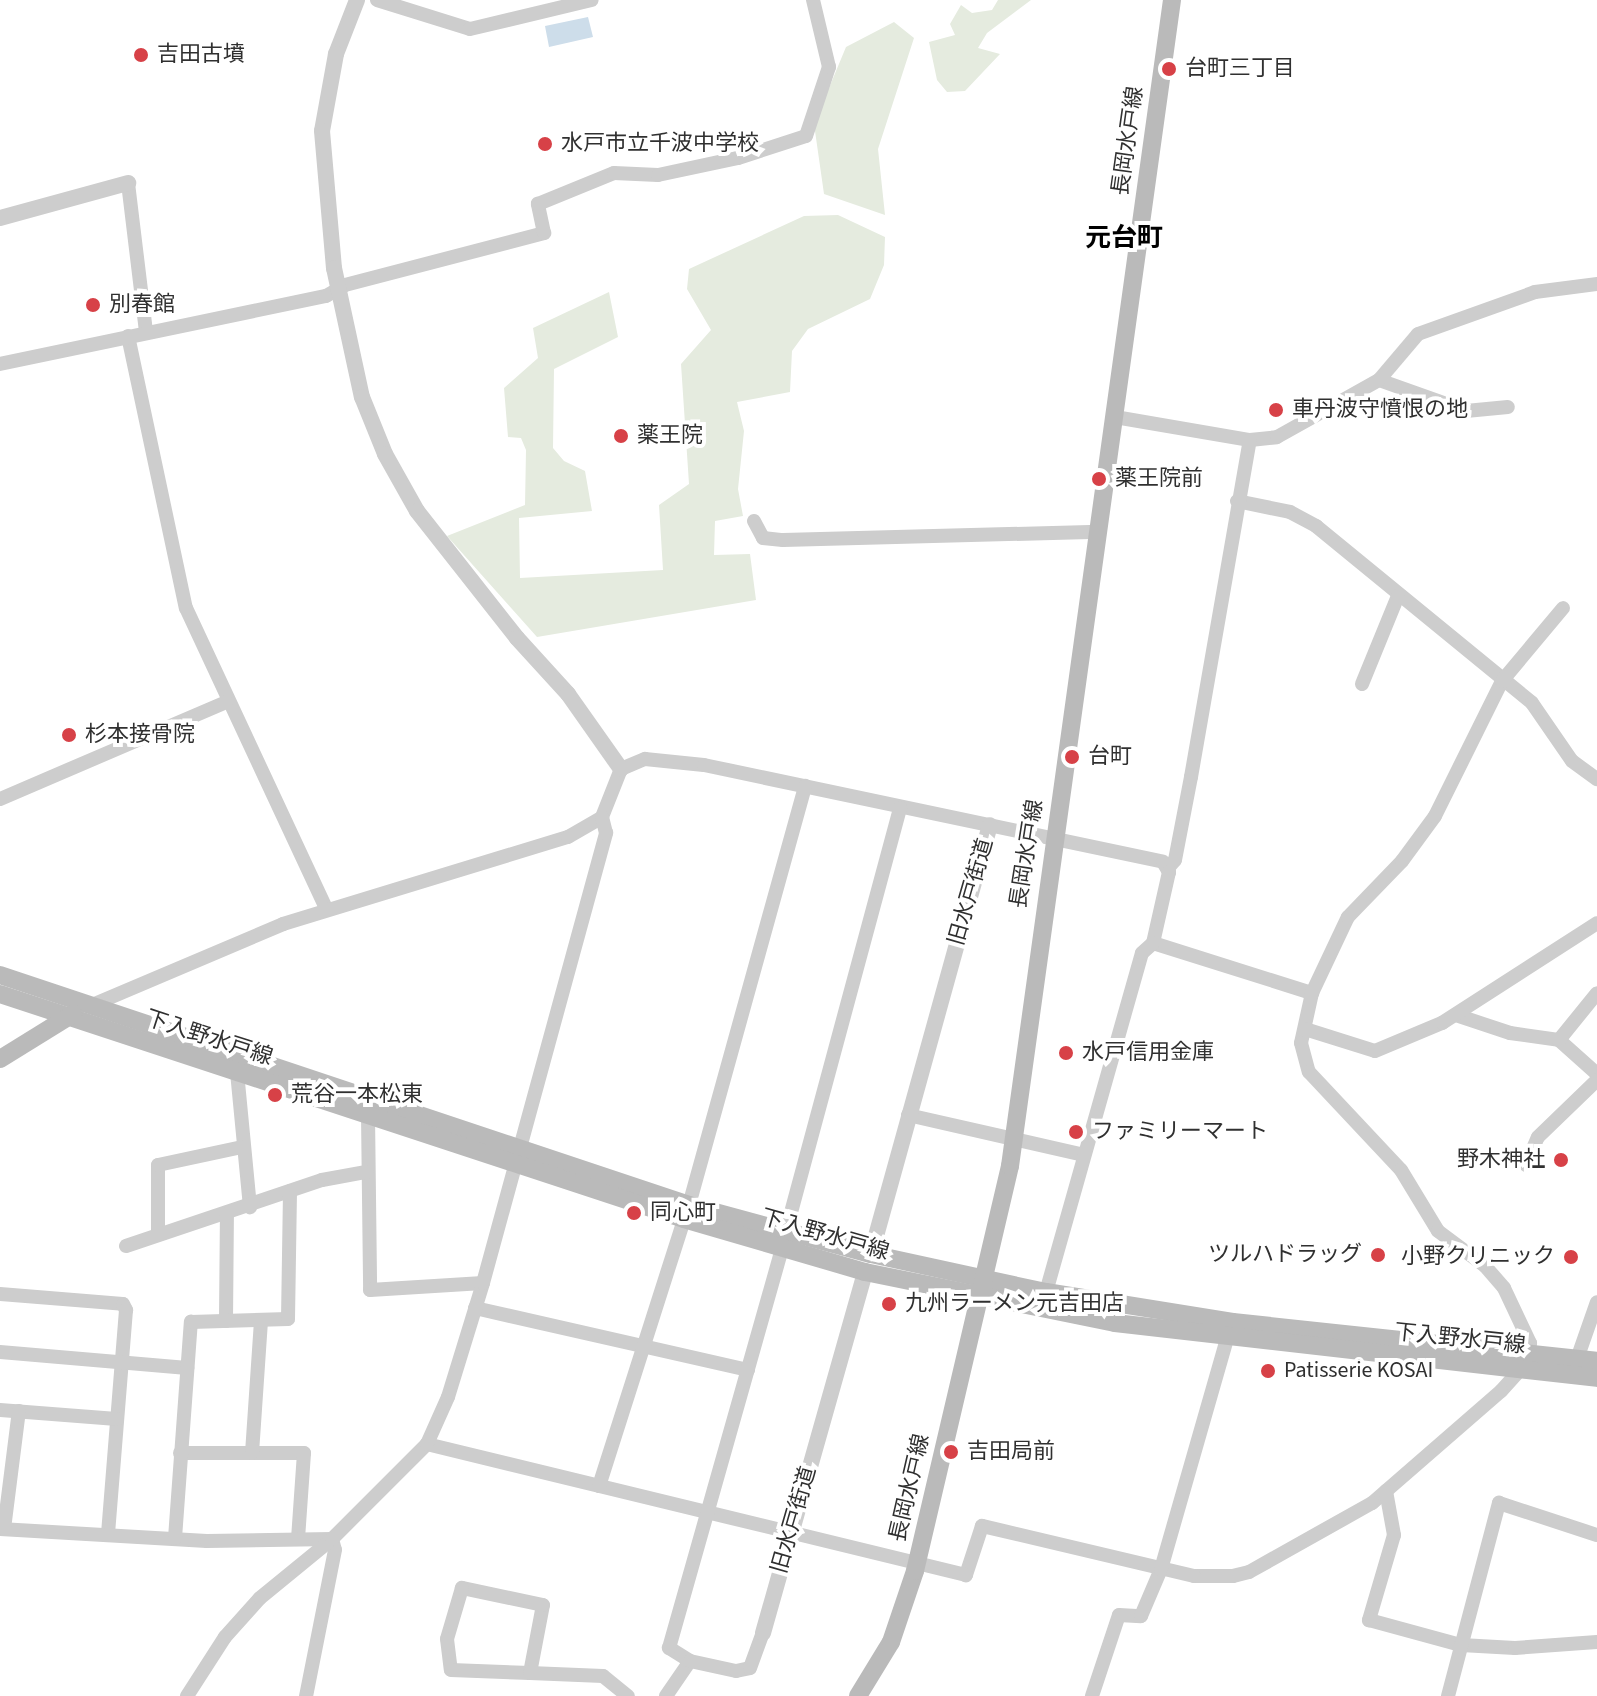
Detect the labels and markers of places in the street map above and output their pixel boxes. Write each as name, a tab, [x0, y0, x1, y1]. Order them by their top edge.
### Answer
place label: 吉田古墳	[157, 42, 245, 68]
marker: 吉田古墳	[132, 46, 150, 64]
place label: 台町三丁目	[1185, 56, 1295, 82]
marker: 台町三丁目	[1160, 60, 1178, 78]
place label: 水戸市立千波中学校	[561, 131, 759, 157]
marker: 水戸市立千波中学校	[536, 135, 554, 153]
place label: 別春館	[109, 292, 175, 318]
marker: 別春館	[84, 296, 102, 314]
place label: 車丹波守憤恨の地	[1292, 397, 1468, 423]
marker: 車丹波守憤恨の地	[1267, 401, 1285, 419]
place label: 薬王院	[637, 423, 703, 449]
marker: 薬王院	[612, 427, 630, 445]
place label: 薬王院前	[1115, 466, 1203, 492]
marker: 薬王院前	[1090, 470, 1108, 488]
place label: 杉本接骨院	[85, 722, 195, 748]
marker: 杉本接骨院	[60, 726, 78, 744]
place label: 台町	[1088, 744, 1132, 770]
marker: 台町	[1063, 748, 1081, 766]
place label: 水戸信用金庫	[1082, 1040, 1214, 1066]
marker: 水戸信用金庫	[1057, 1044, 1075, 1062]
place label: 荒谷一本松東	[291, 1082, 423, 1108]
marker: 荒谷一本松東	[266, 1086, 284, 1104]
place label: ファミリーマート	[1092, 1119, 1268, 1145]
marker: ファミリーマート	[1067, 1123, 1085, 1141]
place label: 野木神社	[1457, 1147, 1545, 1173]
marker: 野木神社	[1552, 1151, 1570, 1169]
place label: 同心町	[650, 1200, 716, 1226]
marker: 同心町	[625, 1204, 643, 1222]
place label: ツルハドラッグ	[1208, 1242, 1362, 1268]
place label: 小野クリニック	[1401, 1244, 1555, 1270]
marker: ツルハドラッグ	[1369, 1246, 1387, 1264]
marker: 小野クリニック	[1562, 1248, 1580, 1266]
place label: 九州ラーメン元吉田店	[905, 1291, 1125, 1317]
marker: 九州ラーメン元吉田店	[880, 1295, 898, 1313]
place label: Patisserie KOSAI	[1284, 1358, 1433, 1384]
marker: Patisserie KOSAI	[1259, 1362, 1277, 1380]
place label: 吉田局前	[967, 1439, 1055, 1465]
marker: 吉田局前	[942, 1443, 960, 1461]

